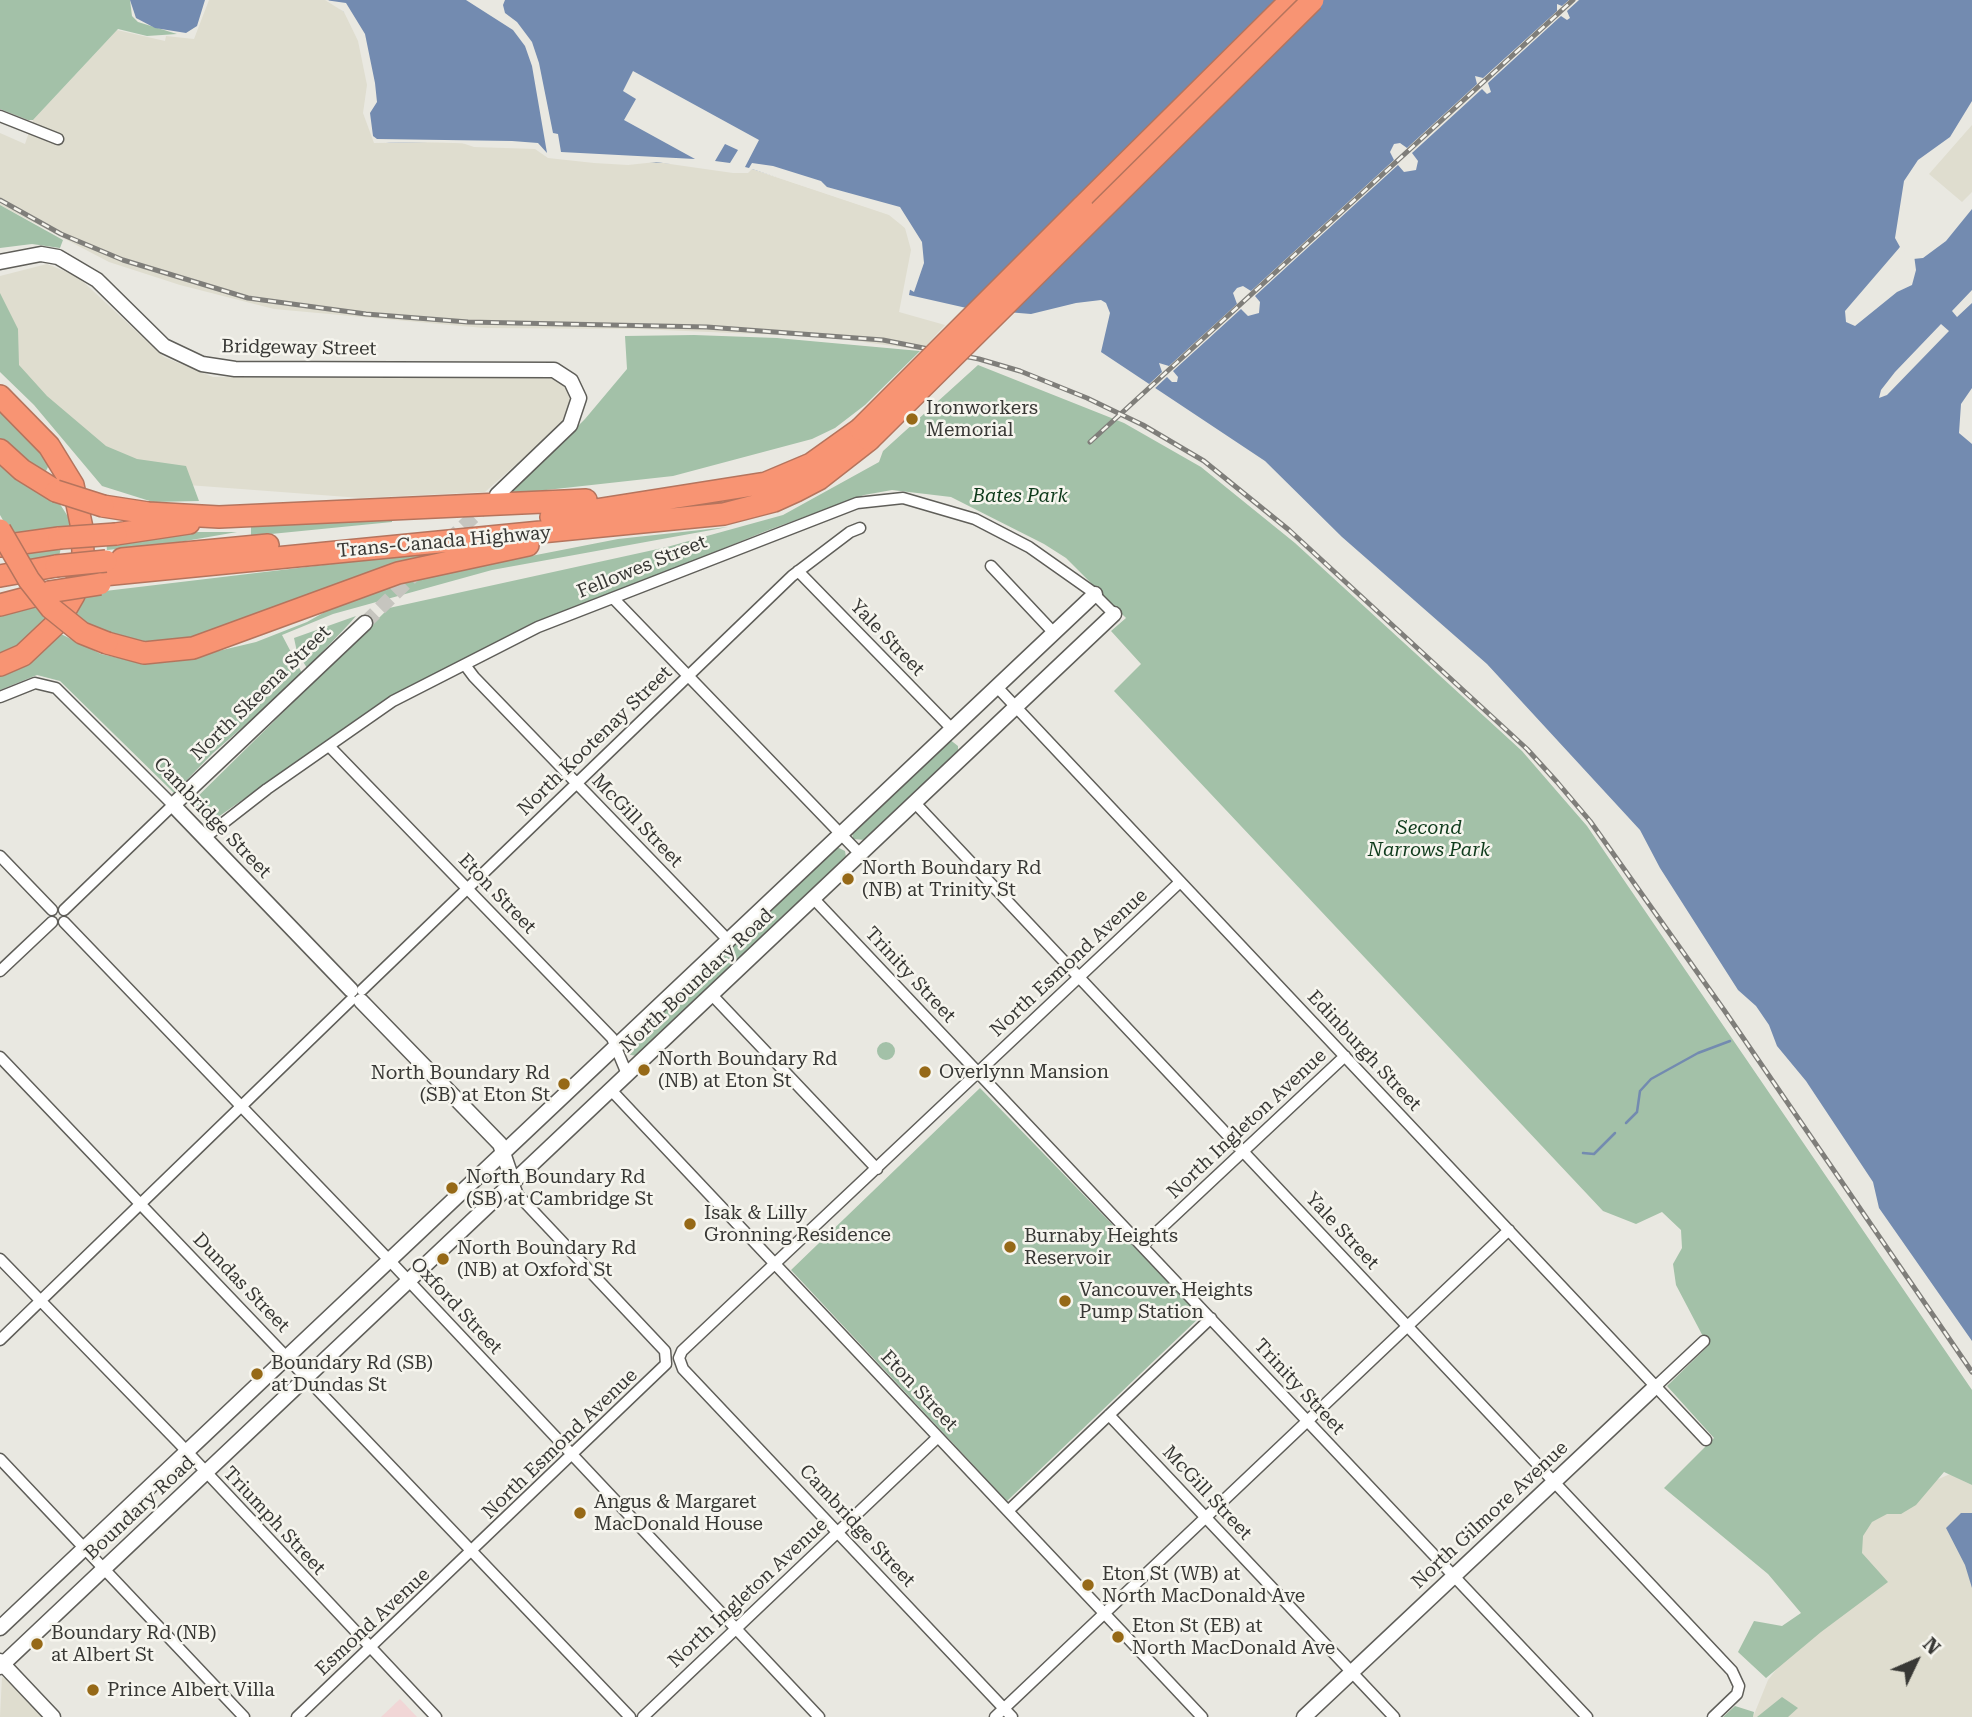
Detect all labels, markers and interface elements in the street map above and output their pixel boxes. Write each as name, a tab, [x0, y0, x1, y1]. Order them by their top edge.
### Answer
street label: Bridgeway Street	[221, 335, 377, 361]
place label: Ironworkers Memorial	[926, 397, 1038, 441]
marker: Ironworkers Memorial	[904, 411, 920, 427]
park label: Bates Park	[972, 485, 1068, 507]
street label: Trans-Canada Highway	[336, 521, 552, 563]
street label: Fellowes Street	[574, 531, 710, 603]
street label: Yale Street	[845, 595, 929, 681]
street label: North Skeena Street	[187, 621, 335, 765]
street label: North Kootenay Street	[513, 661, 677, 821]
street label: Cambridge Street	[148, 753, 276, 883]
street label: McGill Street	[587, 770, 687, 872]
park label: Second Narrows Park	[1368, 817, 1490, 861]
street label: Eton Street	[453, 849, 541, 939]
place label: North Boundary Rd (NB) at Trinity St	[862, 857, 1041, 901]
marker: North Boundary Rd (NB) at Trinity St	[840, 871, 856, 887]
street label: North Esmond Avenue	[986, 884, 1152, 1042]
street label: North Boundary Road	[616, 904, 778, 1058]
street label: Trinity Street	[860, 922, 960, 1028]
street label: Edinburgh Street	[1302, 986, 1426, 1116]
street label: North Ingleton Avenue	[1163, 1044, 1331, 1204]
place label: North Boundary Rd (NB) at Eton St	[658, 1048, 837, 1092]
place label: Overlynn Mansion	[939, 1061, 1109, 1083]
place label: North Boundary Rd (SB) at Eton St	[371, 1062, 550, 1106]
marker: North Boundary Rd (NB) at Eton St	[636, 1062, 652, 1078]
marker: Overlynn Mansion	[917, 1064, 933, 1080]
marker: North Boundary Rd (SB) at Eton St	[556, 1076, 572, 1092]
place label: North Boundary Rd (SB) at Cambridge St	[466, 1166, 653, 1210]
marker: North Boundary Rd (SB) at Cambridge St	[444, 1180, 460, 1196]
street label: Yale Street	[1300, 1188, 1384, 1274]
place label: Isak & Lilly Gronning Residence	[704, 1202, 891, 1246]
marker: Isak & Lilly Gronning Residence	[682, 1216, 698, 1232]
place label: Burnaby Heights Reservoir	[1024, 1225, 1178, 1269]
street label: Dundas Street	[188, 1228, 294, 1338]
place label: North Boundary Rd (NB) at Oxford St	[457, 1237, 636, 1281]
marker: Burnaby Heights Reservoir	[1002, 1239, 1018, 1255]
marker: North Boundary Rd (NB) at Oxford St	[435, 1251, 451, 1267]
street label: Oxford Street	[405, 1253, 507, 1359]
place label: Vancouver Heights Pump Station	[1079, 1279, 1253, 1323]
marker: Vancouver Heights Pump Station	[1057, 1293, 1073, 1309]
street label: Trinity Street	[1249, 1334, 1349, 1440]
street label: Eton Street	[876, 1346, 962, 1436]
place label: Boundary Rd (SB) at Dundas St	[271, 1352, 433, 1396]
street label: North Esmond Avenue	[478, 1364, 642, 1524]
marker: Boundary Rd (SB) at Dundas St	[249, 1366, 265, 1382]
street label: North Gilmore Avenue	[1407, 1437, 1573, 1593]
street label: McGill Street	[1158, 1441, 1256, 1545]
street label: Boundary Road	[80, 1451, 200, 1565]
street label: Cambridge Street	[794, 1460, 920, 1592]
street label: Triumph Street	[218, 1462, 330, 1580]
place label: Angus & Margaret MacDonald House	[594, 1491, 763, 1535]
marker: Angus & Margaret MacDonald House	[572, 1505, 588, 1521]
street label: North Ingleton Avenue	[664, 1513, 832, 1673]
street label: Esmond Avenue	[311, 1563, 435, 1681]
place label: Eton St (WB) at North MacDonald Ave	[1102, 1563, 1305, 1607]
marker: Eton St (WB) at North MacDonald Ave	[1080, 1577, 1096, 1593]
place label: Eton St (EB) at North MacDonald Ave	[1132, 1615, 1335, 1659]
place label: Boundary Rd (NB) at Albert St	[51, 1622, 216, 1666]
north arrow	[1881, 1626, 1951, 1696]
marker: Eton St (EB) at North MacDonald Ave	[1110, 1629, 1126, 1645]
text: N	[1918, 1633, 1945, 1659]
marker: Boundary Rd (NB) at Albert St	[29, 1636, 45, 1652]
place label: Prince Albert Villa	[107, 1679, 275, 1701]
marker: Prince Albert Villa	[85, 1682, 101, 1698]

